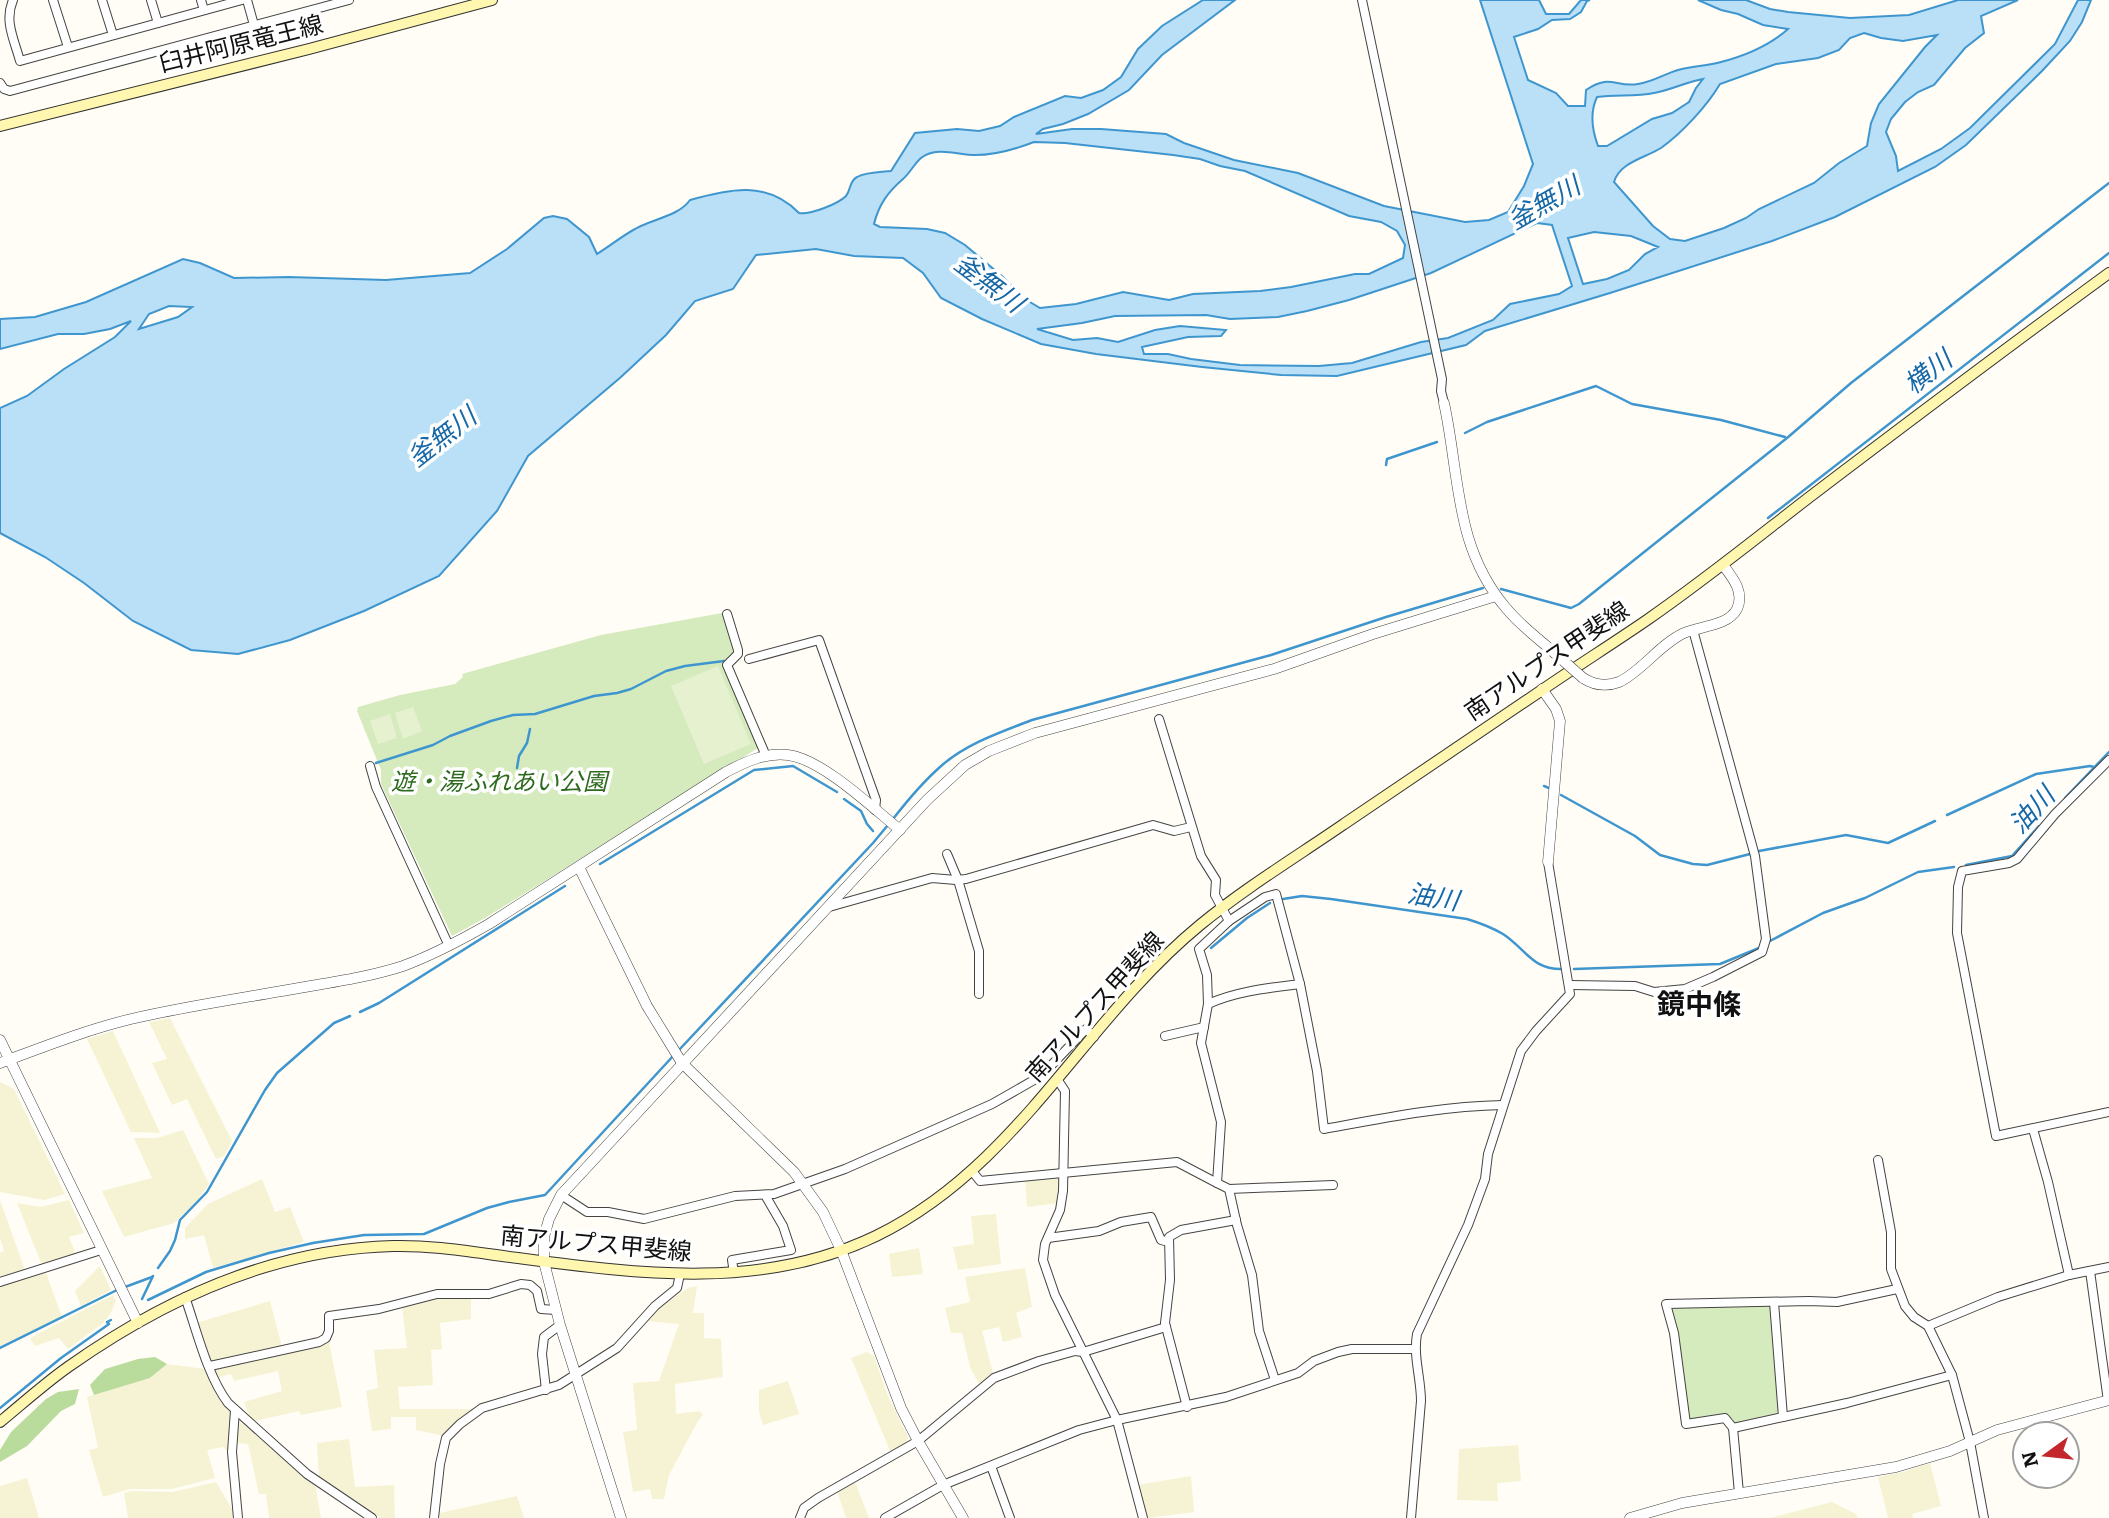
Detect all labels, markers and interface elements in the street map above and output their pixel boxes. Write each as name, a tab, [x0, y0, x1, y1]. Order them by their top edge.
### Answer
street label: 臼井阿原竜王線	[155, 4, 326, 79]
water label: 釜無川	[1499, 163, 1589, 237]
water label: 釜無川	[948, 242, 1036, 322]
water label: 横川	[1894, 337, 1961, 401]
water label: 釜無川	[398, 394, 486, 474]
street label: 南アルプス甲斐線	[1456, 591, 1635, 727]
park label: 遊・湯ふれあい公園	[391, 762, 610, 797]
water label: 油川	[1998, 774, 2064, 841]
water label: 油川	[1405, 871, 1465, 918]
street label: 南アルプス甲斐線	[1016, 922, 1170, 1088]
district label: 鏡中條	[1657, 981, 1741, 1023]
street label: 南アルプス甲斐線	[499, 1216, 693, 1267]
north arrow	[2011, 1420, 2081, 1490]
text: N	[2013, 1448, 2044, 1471]

